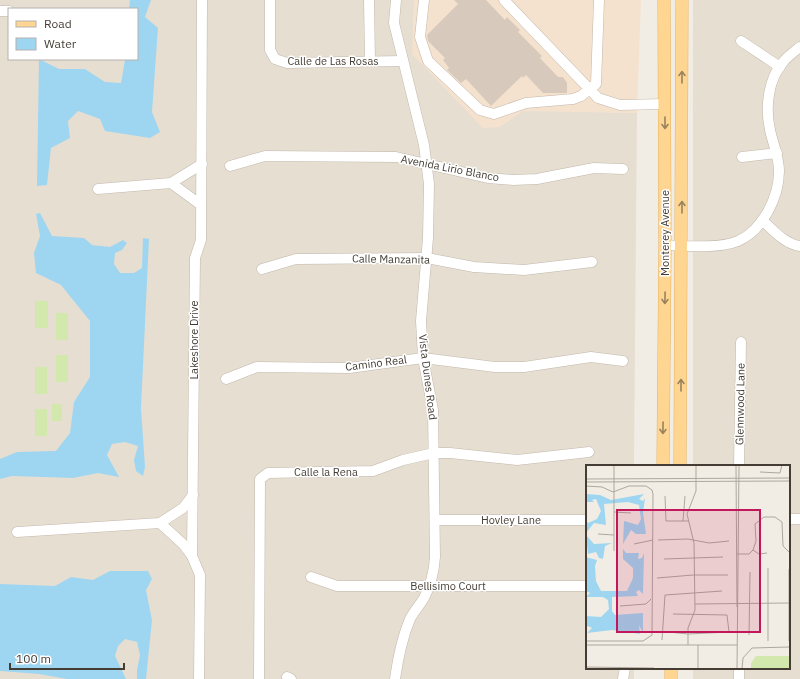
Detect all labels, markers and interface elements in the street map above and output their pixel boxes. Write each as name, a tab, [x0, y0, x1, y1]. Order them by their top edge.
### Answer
legend	[8, 8, 138, 60]
text: Road	[44, 16, 72, 31]
text: Water	[44, 36, 77, 51]
street label: Calle de Las Rosas	[287, 54, 379, 68]
one-way arrow	[678, 71, 686, 84]
one-way arrow	[661, 116, 669, 129]
street label: Avenida Lirio Blanco	[400, 152, 500, 184]
street label: Monterey Avenue	[658, 190, 672, 276]
one-way arrow	[678, 201, 686, 214]
street label: Calle Manzanita	[352, 251, 430, 267]
one-way arrow	[661, 291, 669, 304]
street label: Lakeshore Drive	[187, 301, 201, 379]
street label: Vista Dunes Road	[416, 333, 440, 421]
street label: Camino Real	[344, 352, 408, 374]
street label: Glennwood Lane	[732, 363, 748, 445]
one-way arrow	[677, 379, 685, 392]
one-way arrow	[659, 421, 667, 434]
street label: Calle la Rena	[294, 465, 358, 479]
inset map	[586, 465, 790, 669]
street label: Hovley Lane	[481, 513, 541, 527]
street label: Bellisimo Court	[410, 579, 486, 593]
scale bar	[10, 645, 124, 671]
text: 100 m	[16, 651, 51, 666]

